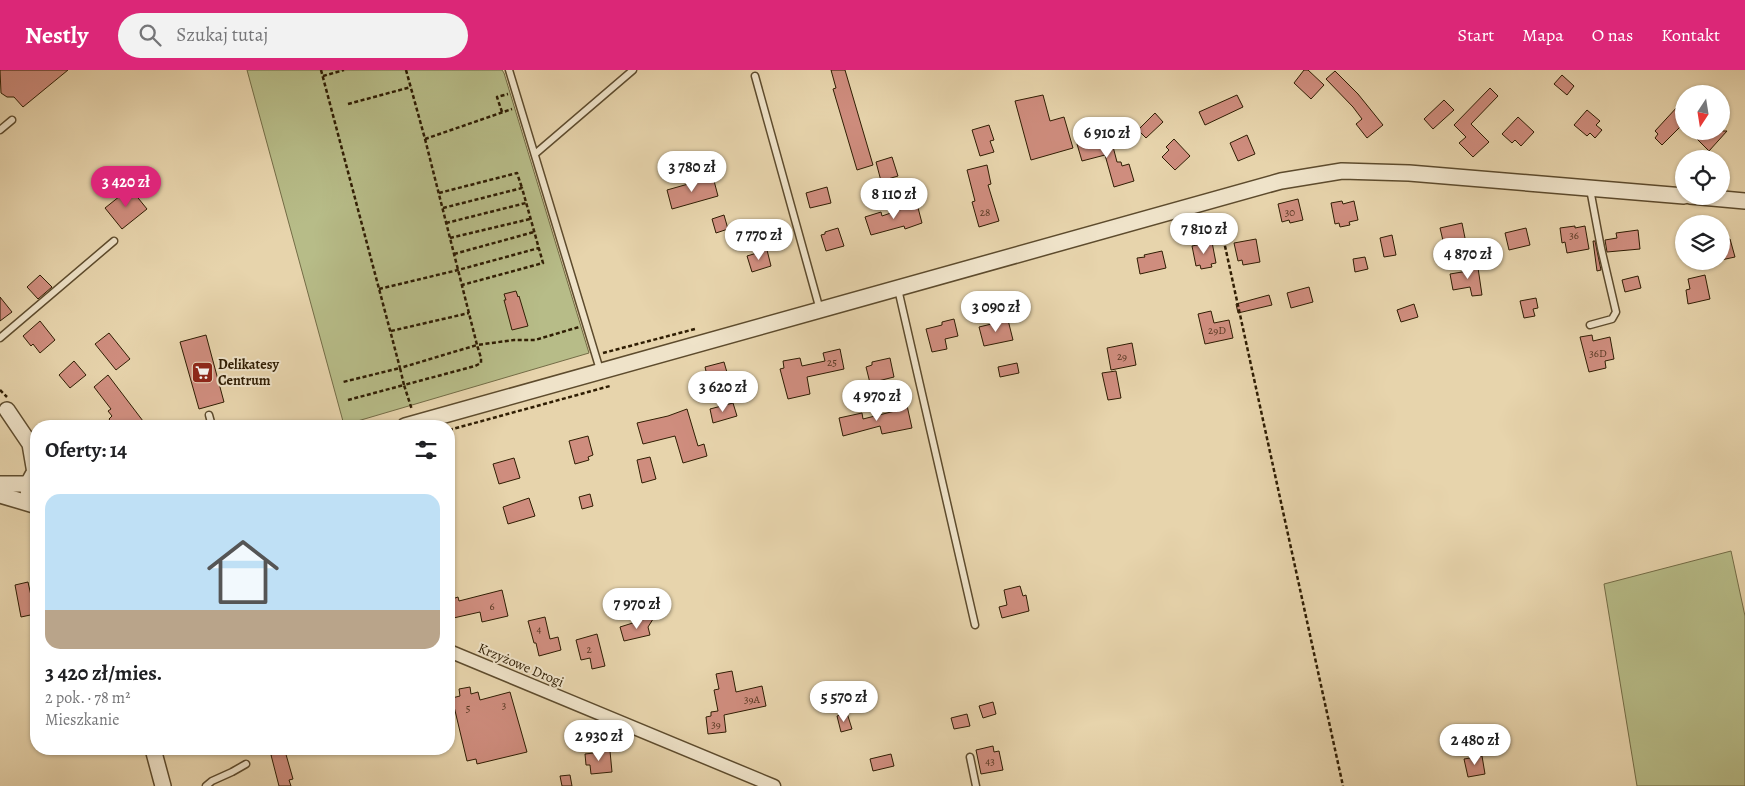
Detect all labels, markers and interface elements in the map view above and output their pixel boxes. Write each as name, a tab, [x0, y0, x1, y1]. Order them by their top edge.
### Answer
search box	[118, 13, 468, 58]
text: Nestly	[25, 19, 88, 51]
icon: search	[136, 21, 164, 49]
text: Szukaj tutaj	[176, 22, 268, 48]
text: Start	[1458, 23, 1494, 47]
text: Mapa	[1522, 23, 1564, 47]
text: O nas	[1592, 23, 1633, 47]
text: Kontakt	[1661, 23, 1720, 47]
north arrow	[1675, 85, 1730, 140]
map controls	[1675, 85, 1730, 270]
pin: 6 910 zł	[1055, 116, 1159, 159]
text: 6 910 zł	[1084, 122, 1130, 144]
pin: 3 780 zł	[640, 150, 744, 193]
button: locate	[1675, 150, 1730, 205]
text: 3 780 zł	[668, 156, 716, 178]
pin: 3 420 zł	[74, 166, 178, 208]
text: 3 420 zł	[102, 171, 150, 193]
pin: 8 110 zł	[842, 178, 946, 220]
text: 8 110 zł	[872, 183, 916, 205]
house number: 28	[980, 205, 990, 220]
house number: 30	[1285, 205, 1295, 220]
pin: 7 810 zł	[1152, 212, 1256, 255]
button: layers	[1675, 215, 1730, 270]
pin: 7 770 zł	[707, 218, 811, 261]
text: 7 810 zł	[1181, 218, 1227, 240]
text: 7 770 zł	[736, 224, 782, 246]
house number: 36	[1569, 228, 1579, 243]
pin: 4 870 zł	[1416, 238, 1520, 280]
text: 4 870 zł	[1444, 243, 1492, 265]
pin: 3 090 zł	[944, 290, 1048, 333]
text: 3 090 zł	[972, 296, 1020, 318]
house number: 29D	[1208, 323, 1226, 338]
house number: 36D	[1589, 346, 1607, 361]
house number: 29	[1117, 349, 1127, 364]
place label: Delikatesy Centrum	[218, 355, 279, 390]
house number: 25	[827, 355, 837, 370]
supermarket icon: Delikatesy Centrum	[190, 360, 214, 384]
pin: 3 620 zł	[671, 370, 775, 413]
text: 3 620 zł	[699, 376, 747, 398]
pin: 4 970 zł	[825, 380, 929, 422]
text: 4 970 zł	[853, 385, 901, 407]
text: Oferty: 14	[45, 436, 127, 464]
icon: filters	[412, 436, 440, 464]
icon: home	[198, 527, 288, 617]
pin: 7 970 zł	[585, 588, 689, 630]
text: 7 970 zł	[614, 593, 660, 615]
house number: 6	[489, 599, 495, 614]
house number: 4	[537, 622, 542, 637]
street label: Krzyżowe Drogi	[475, 638, 567, 692]
house number: 2	[586, 642, 592, 657]
text: 3 420 zł/mies.	[45, 659, 162, 687]
pin: 5 570 zł	[792, 680, 896, 723]
text: 5 570 zł	[821, 686, 867, 708]
text: 2 pok. · 78 m²	[45, 687, 130, 709]
house number: 39A	[744, 692, 761, 707]
house number: 3	[502, 698, 506, 713]
house number: 5	[466, 701, 471, 716]
text: Mieszkanie	[45, 709, 119, 731]
house number: 39	[711, 717, 721, 732]
pin: 2 930 zł	[547, 720, 651, 762]
pin: 2 480 zł	[1423, 724, 1527, 766]
text: 2 930 zł	[575, 725, 623, 747]
text: 2 480 zł	[1451, 729, 1499, 751]
house number: 43	[985, 754, 995, 769]

